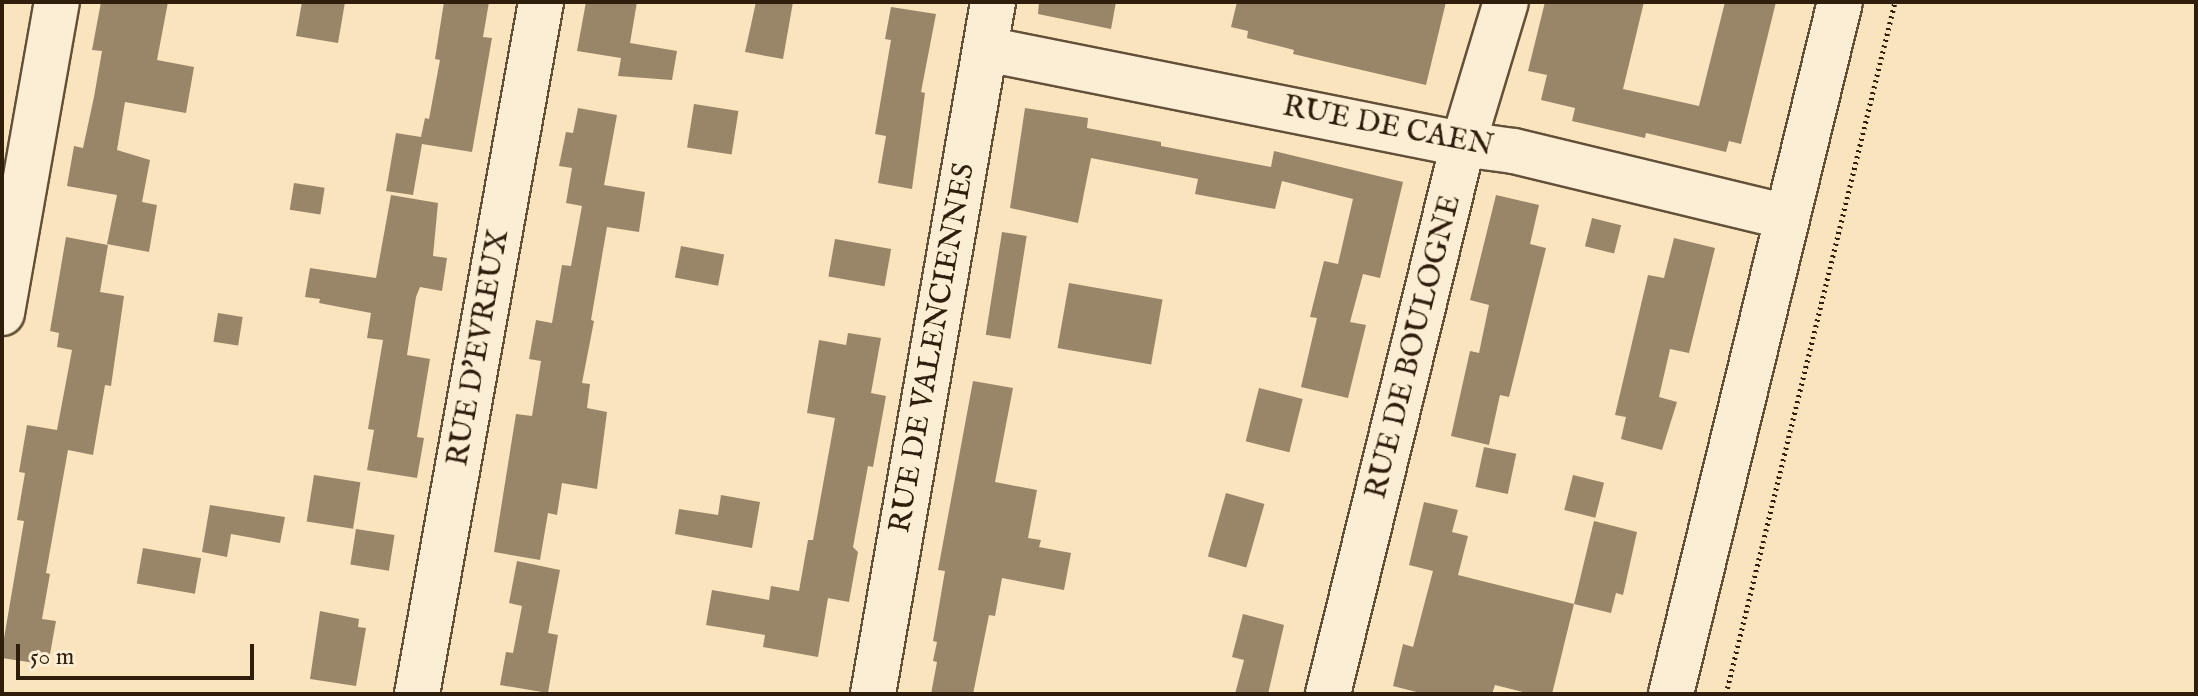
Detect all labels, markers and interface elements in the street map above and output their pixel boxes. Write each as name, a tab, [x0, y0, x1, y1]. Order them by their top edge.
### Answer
street label: RUE DE CAEN	[1280, 89, 1496, 165]
street label: RUE DE VALENCIENNES	[883, 160, 983, 536]
street label: RUE DE BOULOGNE	[1359, 191, 1469, 503]
street label: RUE D'EVREUX	[440, 227, 518, 469]
scale bar	[20, 628, 258, 678]
text: 50 m	[30, 642, 74, 673]

